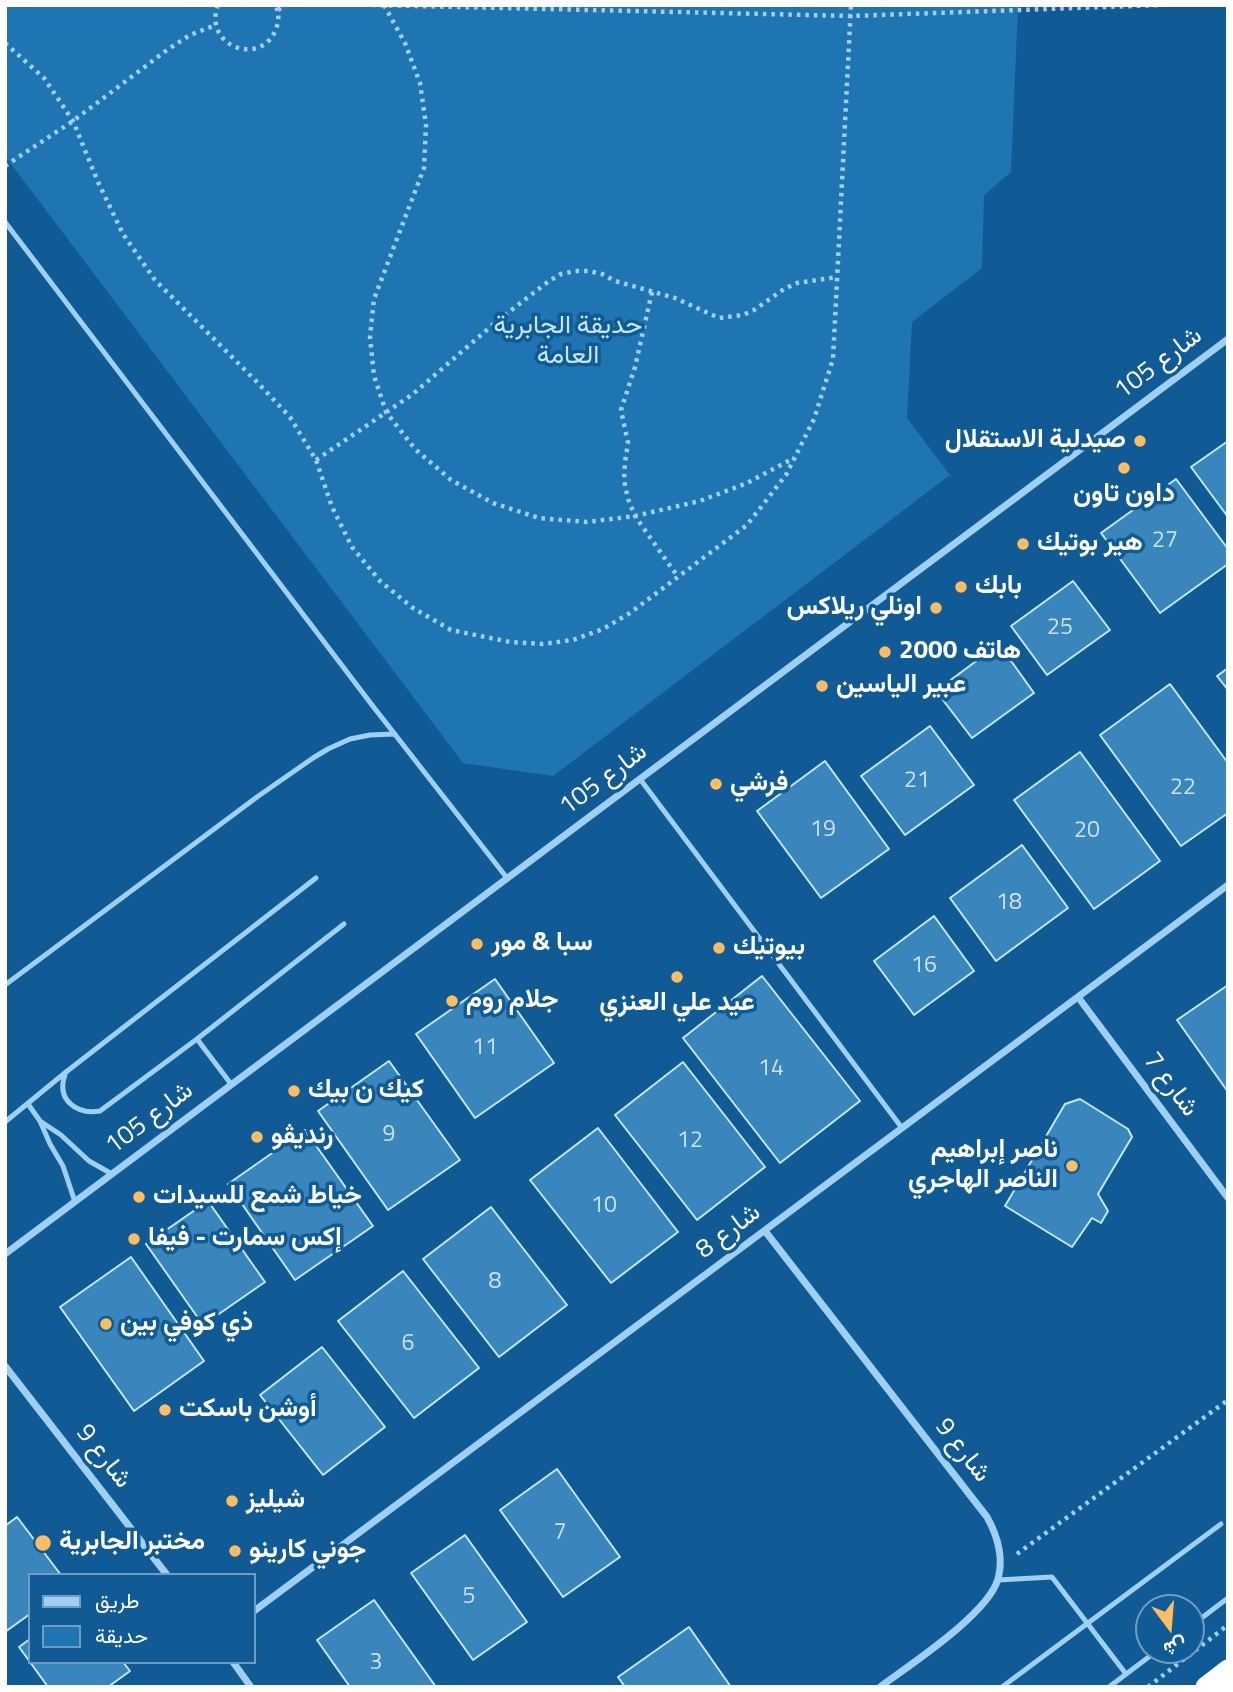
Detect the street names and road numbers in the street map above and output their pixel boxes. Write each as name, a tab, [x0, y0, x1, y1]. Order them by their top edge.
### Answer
street label: شارع 105	[1109, 321, 1209, 407]
street label: شارع 105	[554, 737, 654, 823]
street label: شارع 7	[1136, 1047, 1204, 1123]
street label: شارع 105	[100, 1076, 200, 1162]
street label: شارع 8	[691, 1198, 767, 1266]
street label: شارع 9	[927, 1413, 997, 1489]
street label: شارع 9	[68, 1419, 138, 1495]

